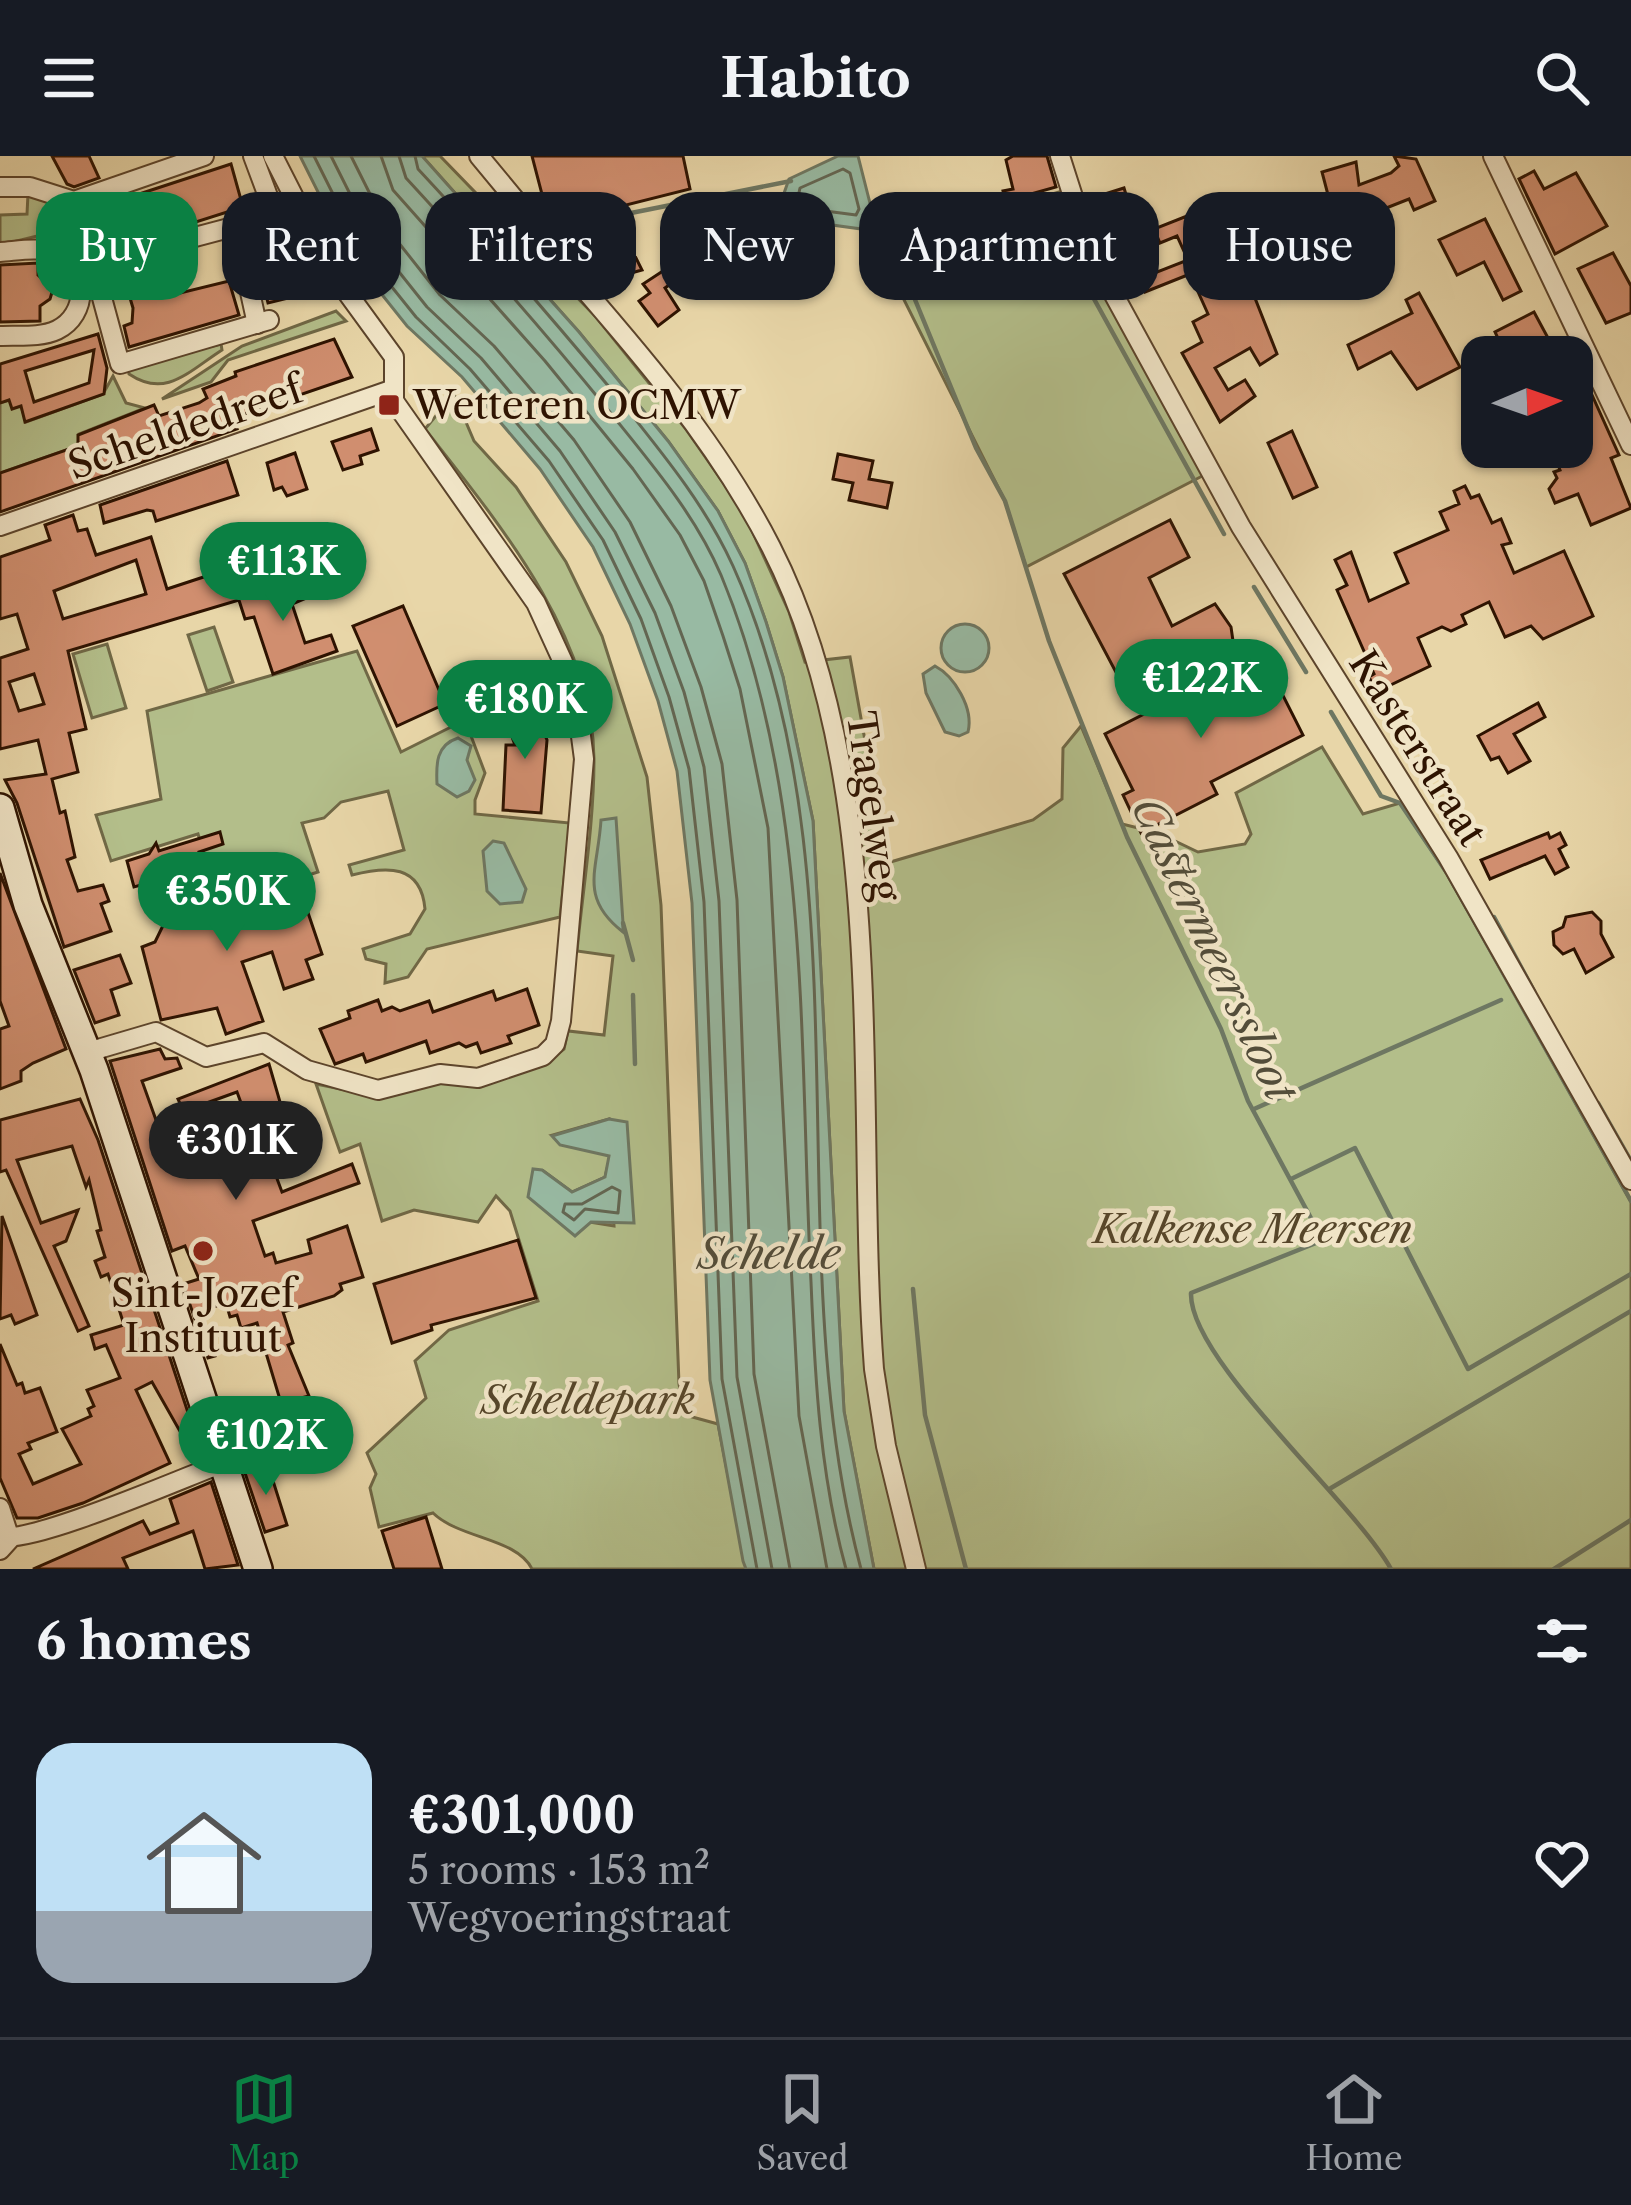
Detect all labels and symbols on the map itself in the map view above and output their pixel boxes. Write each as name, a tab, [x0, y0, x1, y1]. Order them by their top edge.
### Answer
north arrow	[1461, 336, 1593, 468]
street label: Scheldedreef	[62, 363, 312, 489]
place label: Wetteren OCMW	[412, 381, 742, 429]
marker: Wetteren OCMW	[376, 392, 402, 418]
pin: €113K	[199, 522, 367, 624]
pin: €122K	[1117, 639, 1285, 741]
street label: Kasterstraat	[1339, 641, 1497, 855]
pin: €180K	[441, 660, 609, 762]
street label: Tragelweg	[837, 708, 911, 904]
water label: Castermeerssloot	[1121, 788, 1308, 1111]
pin: €350K	[143, 852, 311, 954]
pin: €301K	[152, 1101, 320, 1203]
park label: Kalkense Meersen	[1090, 1205, 1413, 1253]
water label: Schelde	[695, 1228, 842, 1280]
marker: Sint-Jozef Instituut	[190, 1238, 216, 1264]
place label: Sint-Jozef Instituut	[111, 1269, 299, 1362]
park label: Scheldepark	[479, 1376, 695, 1424]
pin: €102K	[182, 1396, 350, 1498]

